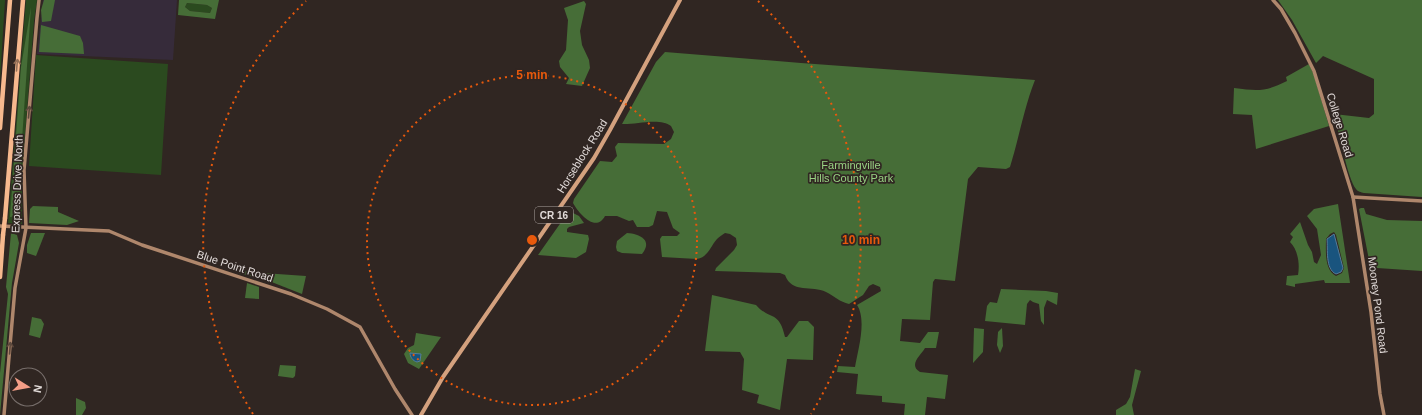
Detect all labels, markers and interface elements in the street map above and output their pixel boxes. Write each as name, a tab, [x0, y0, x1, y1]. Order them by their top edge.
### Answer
one-way arrow	[14, 59, 21, 72]
text: 5 min	[516, 68, 548, 82]
street label: College Road	[1325, 91, 1355, 159]
one-way arrow	[25, 106, 32, 119]
street label: Horseblock Road	[555, 117, 609, 195]
street label: Express Drive North	[9, 135, 25, 233]
park label: Farmingville Hills County Park	[809, 159, 894, 184]
road number: CR 16	[535, 207, 573, 223]
centre of rings	[525, 233, 539, 247]
text: 10 min	[842, 233, 880, 247]
street label: Blue Point Road	[195, 248, 275, 284]
street label: Mooney Pond Road	[1366, 256, 1390, 354]
one-way arrow	[6, 342, 13, 355]
north arrow	[8, 367, 48, 407]
text: N	[31, 384, 44, 394]

